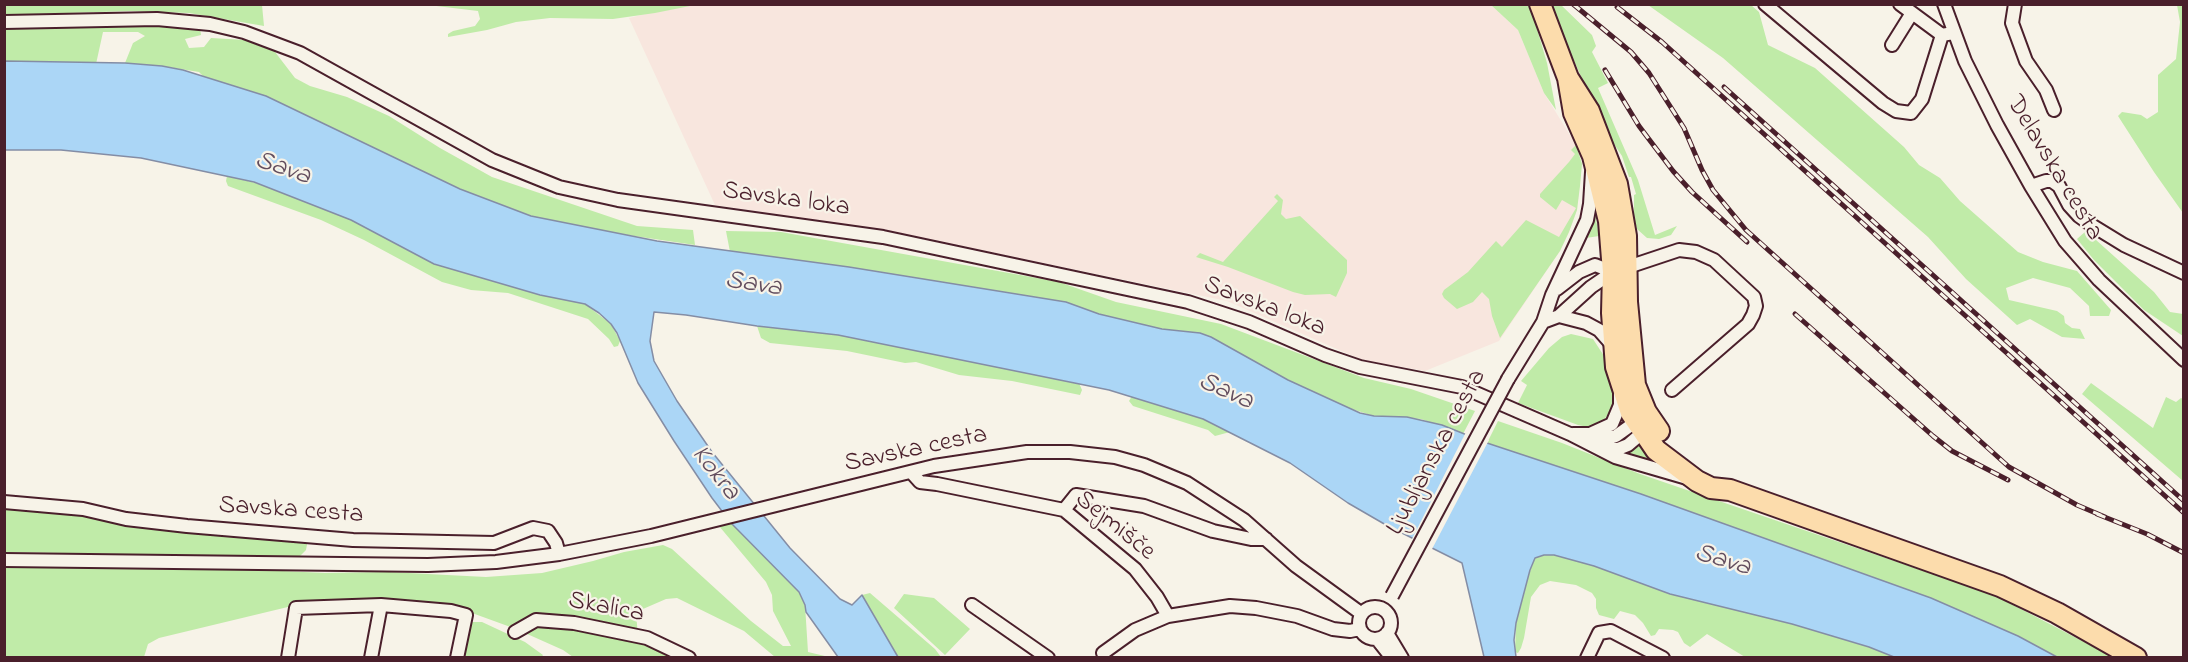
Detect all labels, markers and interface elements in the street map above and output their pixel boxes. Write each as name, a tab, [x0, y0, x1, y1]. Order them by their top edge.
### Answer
street label: Delavska cesta	[1998, 91, 2108, 247]
water label: Sava	[250, 145, 314, 195]
street label: Savska loka	[720, 177, 852, 225]
water label: Sava	[722, 266, 784, 306]
street label: Savska loka	[1198, 270, 1330, 346]
street label: Ljubljanska cesta	[1381, 365, 1495, 541]
water label: Sava	[1192, 367, 1258, 419]
street label: Savska cesta	[842, 421, 990, 481]
water label: Kokra	[682, 440, 746, 508]
street label: Sejmišče	[1067, 485, 1161, 569]
street label: Savska cesta	[218, 491, 364, 533]
water label: Sava	[1690, 538, 1754, 586]
street label: Skalica	[565, 586, 647, 632]

